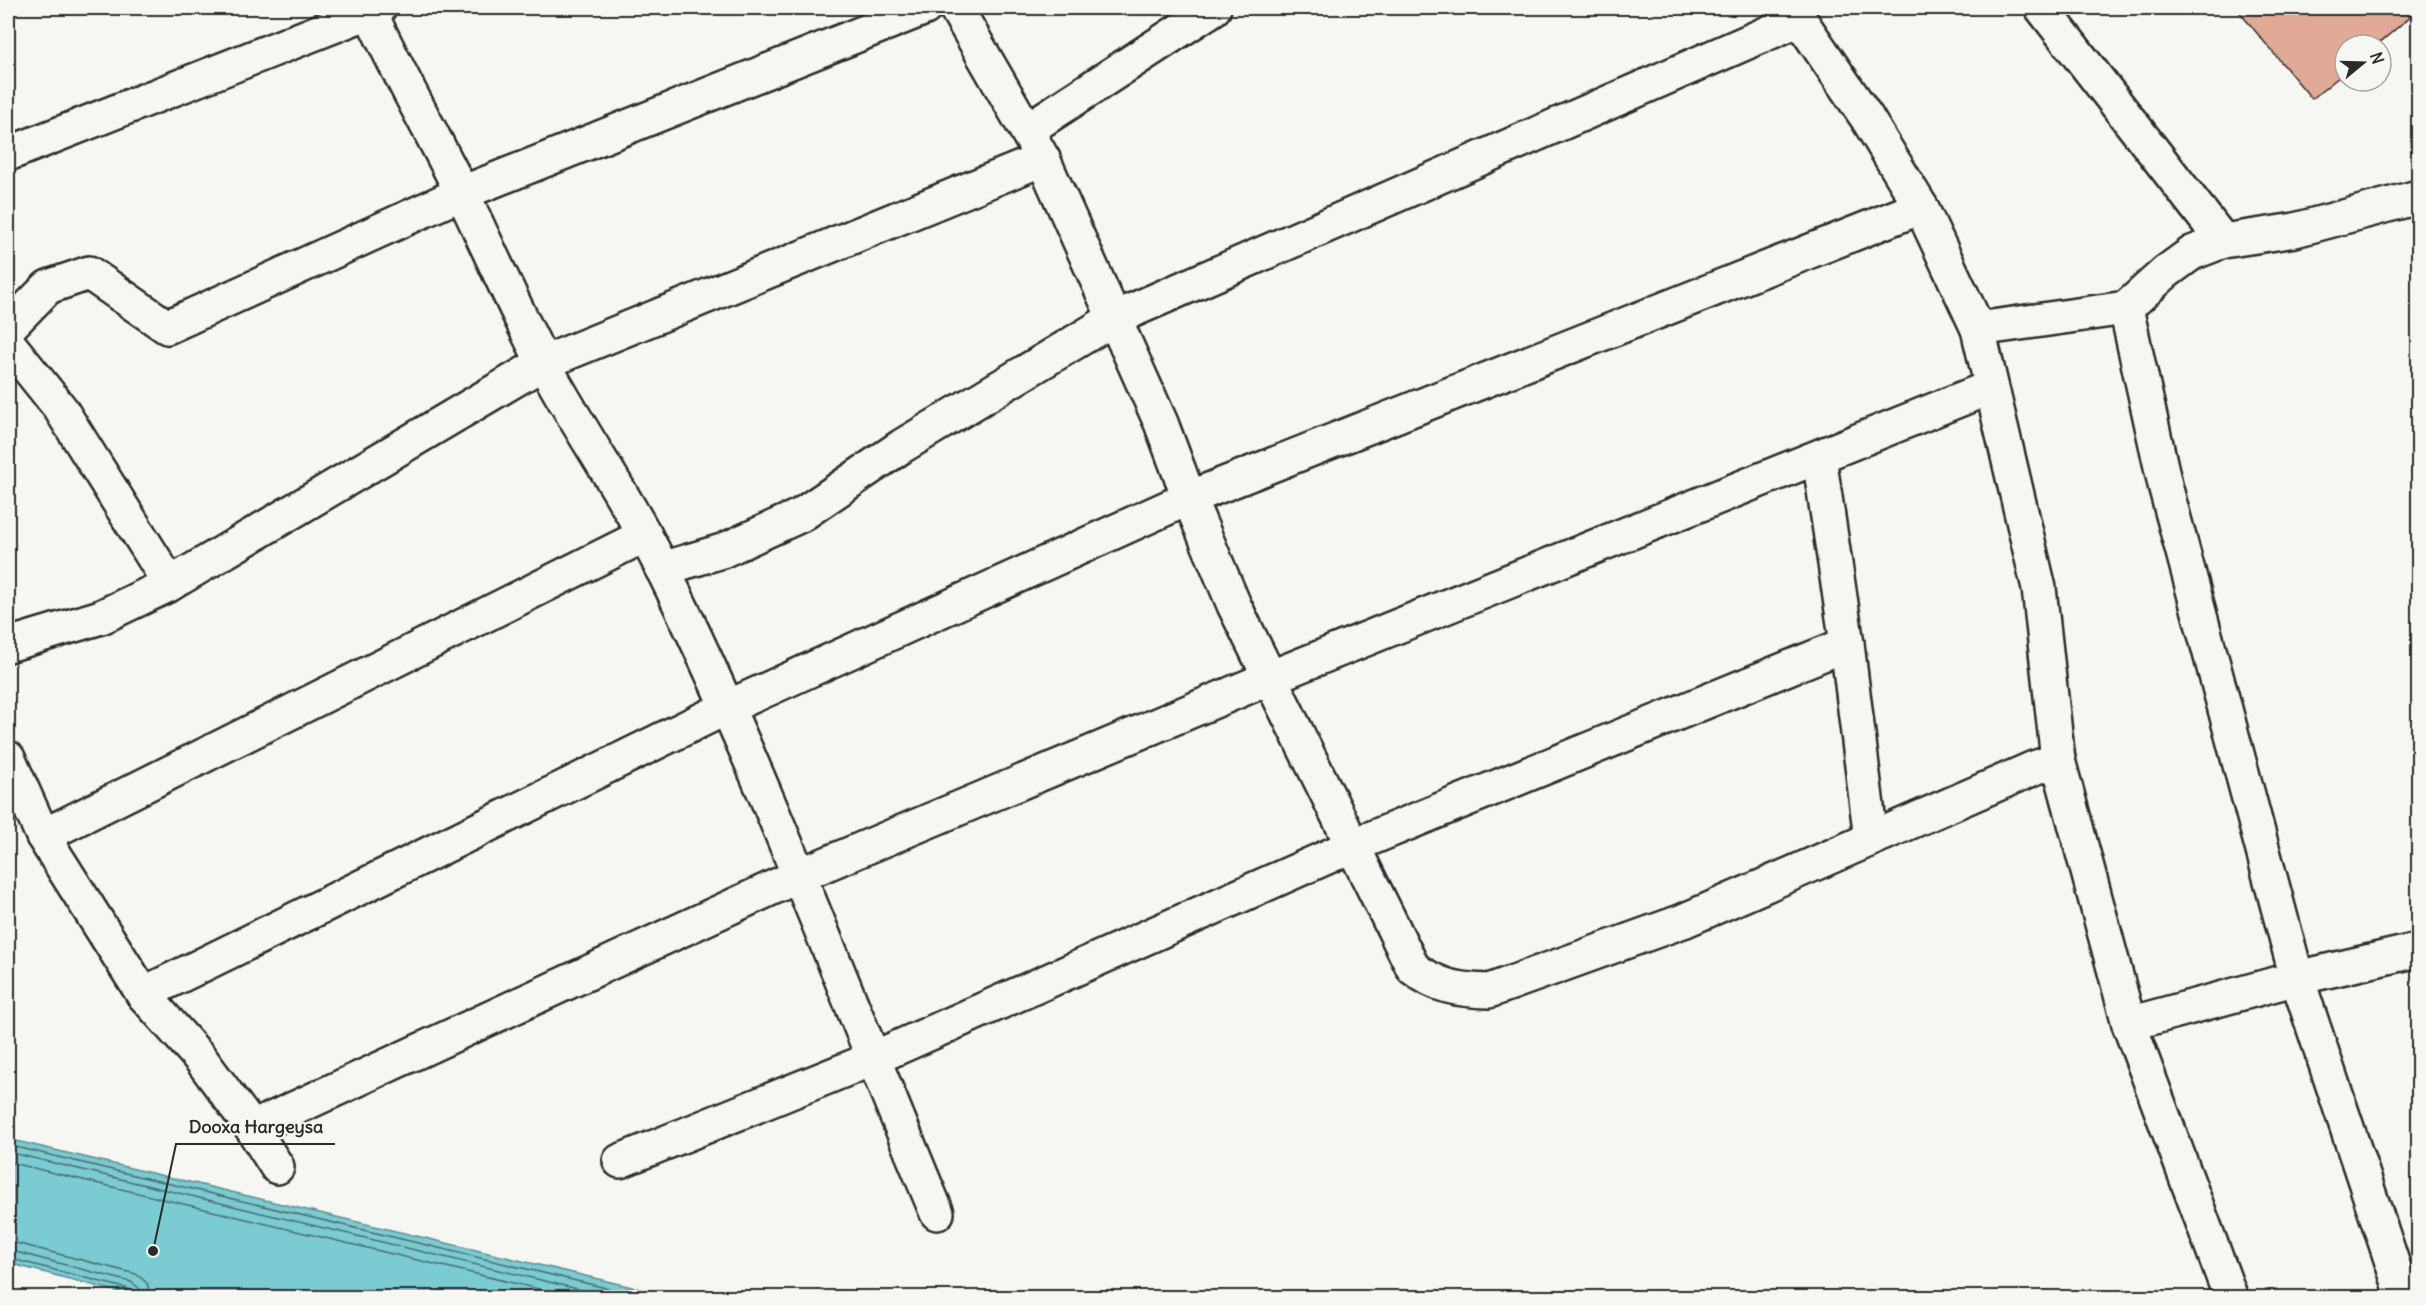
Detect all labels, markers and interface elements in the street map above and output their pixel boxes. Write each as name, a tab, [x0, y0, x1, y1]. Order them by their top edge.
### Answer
north arrow	[2333, 33, 2393, 93]
text: N	[2366, 50, 2388, 67]
callout: Dooxa Hargeysa	[176, 1108, 335, 1144]
text: Dooxa Hargeysa	[189, 1115, 323, 1138]

